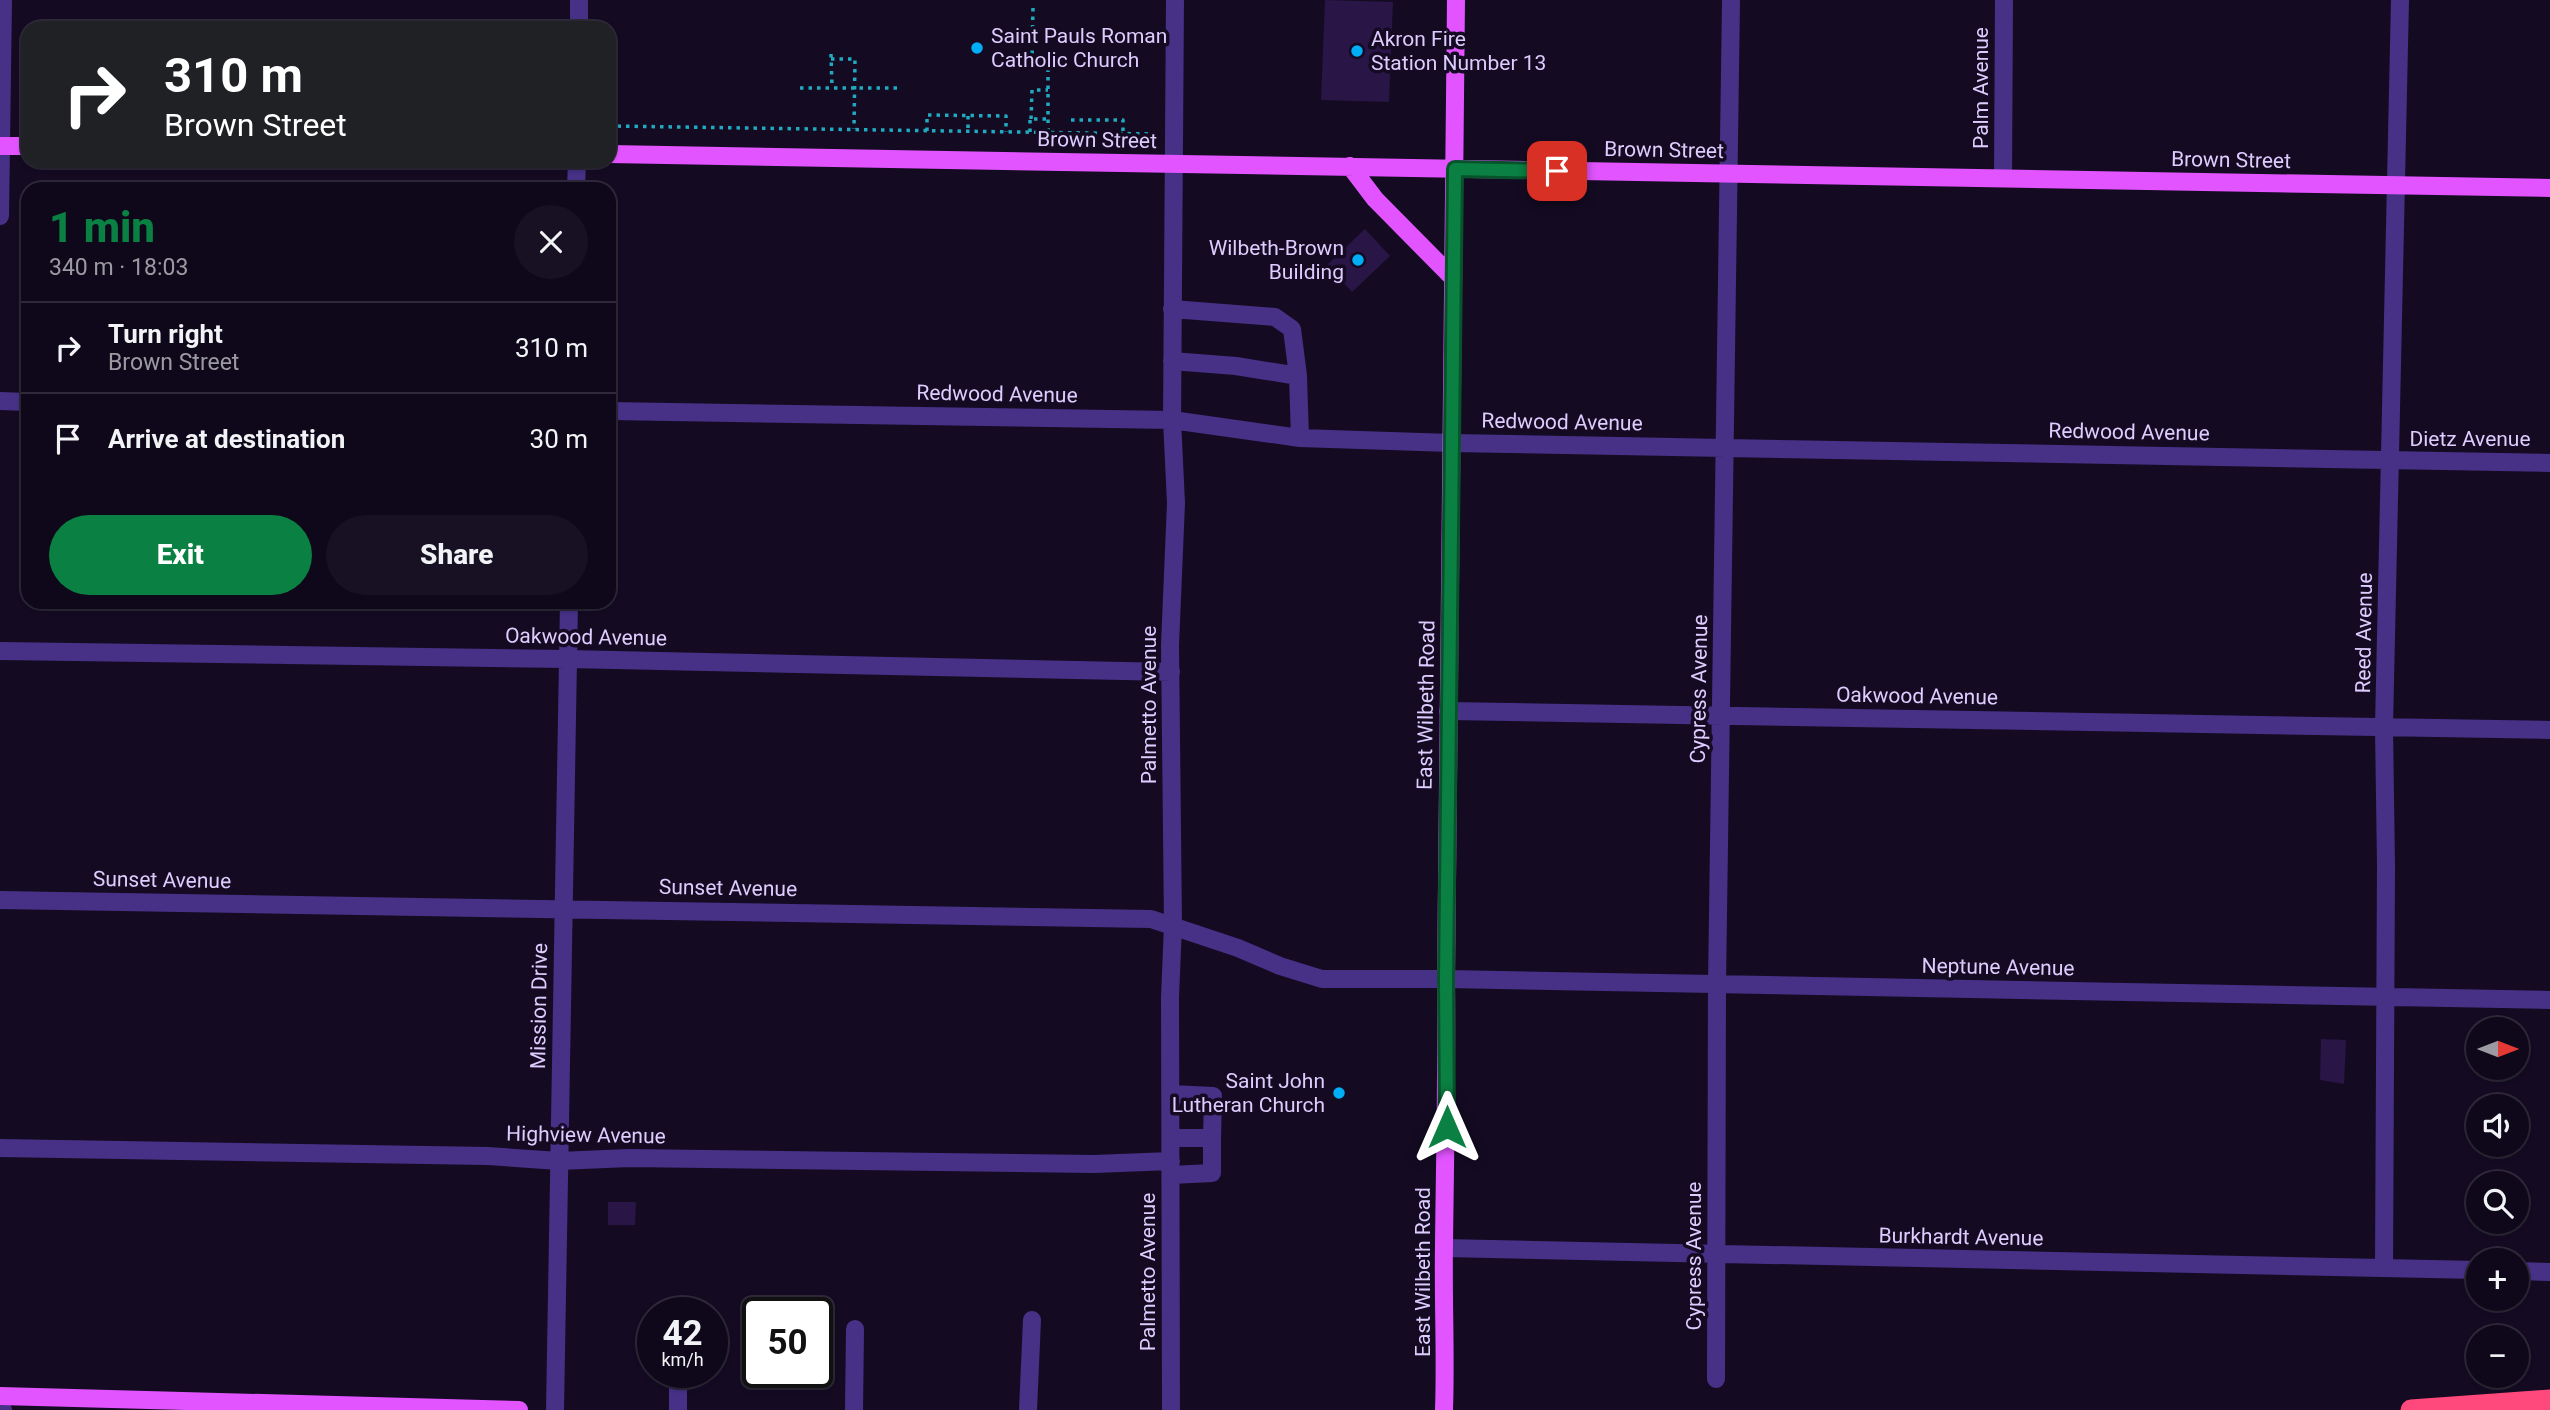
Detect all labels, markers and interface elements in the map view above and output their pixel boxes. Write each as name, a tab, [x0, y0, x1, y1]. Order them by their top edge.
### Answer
place label: Saint Pauls Roman Catholic Church	[991, 24, 1167, 72]
place label: Akron Fire Station Number 13	[1371, 27, 1546, 75]
street label: Palm Avenue	[1969, 27, 1993, 149]
marker: Saint Pauls Roman Catholic Church	[969, 40, 985, 56]
marker: Akron Fire Station Number 13	[1349, 43, 1365, 59]
text: 310 m	[164, 47, 303, 104]
icon: right	[49, 49, 140, 140]
text: Brown Street	[164, 106, 347, 144]
street label: Brown Street	[1037, 127, 1157, 153]
street label: Brown Street	[1604, 137, 1724, 163]
pin	[1527, 141, 1587, 201]
street label: Brown Street	[2171, 147, 2291, 173]
icon: arrive	[1538, 152, 1576, 190]
text: 1 min	[49, 203, 155, 252]
button: close	[514, 205, 588, 279]
place label: Wilbeth-Brown Building	[1209, 236, 1344, 284]
marker: Wilbeth-Brown Building	[1350, 252, 1366, 268]
text: 340 m · 18:03	[49, 254, 188, 281]
text: Turn right	[108, 319, 223, 349]
icon: right	[49, 329, 87, 367]
text: 310 m	[515, 333, 588, 363]
text: Brown Street	[108, 349, 239, 376]
street label: Redwood Avenue	[916, 381, 1078, 407]
street label: Redwood Avenue	[1481, 409, 1643, 435]
street label: Redwood Avenue	[2048, 419, 2210, 445]
icon: arrive	[49, 420, 87, 458]
text: Arrive at destination	[108, 424, 345, 454]
text: 30 m	[530, 424, 588, 454]
street label: Dietz Avenue	[2409, 427, 2531, 451]
button: Exit	[49, 515, 312, 595]
button: Share	[326, 515, 588, 595]
street label: Reed Avenue	[2351, 572, 2377, 694]
street label: Cypress Avenue	[1686, 614, 1712, 764]
street label: East Wilbeth Road	[1413, 620, 1439, 790]
street label: Oakwood Avenue	[505, 624, 667, 650]
street label: Palmetto Avenue	[1137, 626, 1161, 784]
street label: Oakwood Avenue	[1836, 683, 1998, 709]
street label: Sunset Avenue	[93, 867, 231, 893]
street label: Sunset Avenue	[659, 875, 797, 901]
street label: Mission Drive	[526, 943, 552, 1069]
street label: Neptune Avenue	[1921, 954, 2075, 980]
north arrow	[2466, 1017, 2529, 1080]
map controls	[2466, 1017, 2529, 1388]
place label: Saint John Lutheran Church	[1172, 1069, 1325, 1117]
marker: Saint John Lutheran Church	[1331, 1085, 1347, 1101]
position arrow	[1410, 1090, 1484, 1164]
button: sound	[2466, 1094, 2529, 1157]
street label: Highview Avenue	[506, 1122, 666, 1148]
button: search	[2466, 1171, 2529, 1234]
street label: Cypress Avenue	[1682, 1181, 1706, 1331]
street label: East Wilbeth Road	[1411, 1187, 1435, 1357]
street label: Palmetto Avenue	[1136, 1193, 1160, 1351]
street label: Burkhardt Avenue	[1878, 1224, 2044, 1250]
button: +	[2466, 1248, 2529, 1311]
speed limit sign: 50	[742, 1297, 833, 1388]
text: 42	[662, 1313, 703, 1354]
button: −	[2466, 1325, 2529, 1388]
text: km/h	[661, 1349, 704, 1370]

